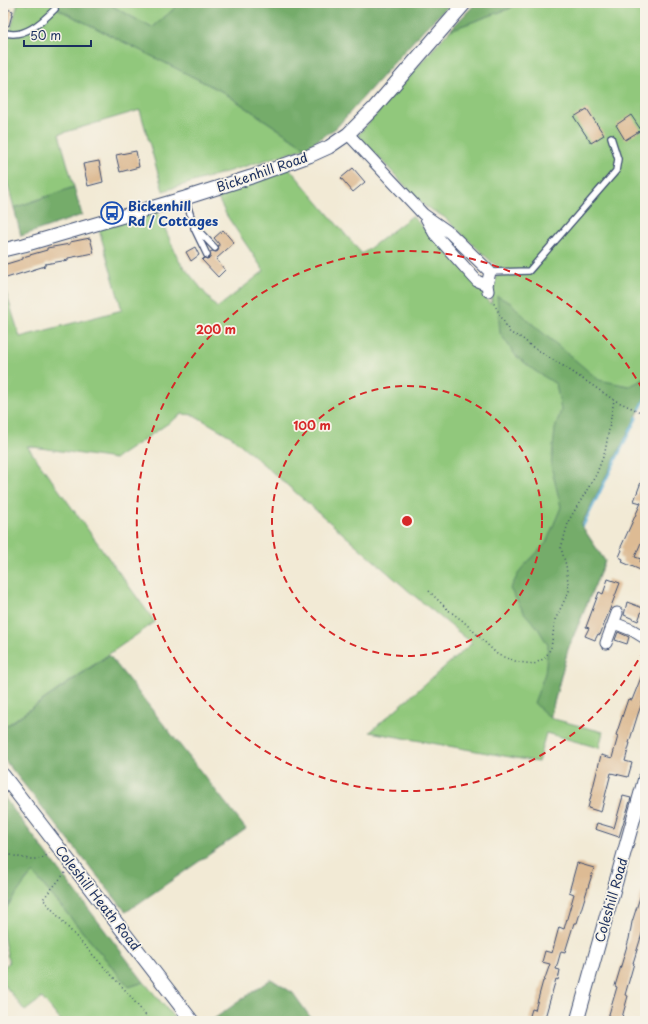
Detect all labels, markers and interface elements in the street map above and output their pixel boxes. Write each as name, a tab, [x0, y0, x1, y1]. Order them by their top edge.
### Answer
scale bar	[24, 22, 91, 48]
text: 50 m	[30, 26, 61, 44]
street label: Bickenhill Road	[214, 147, 310, 196]
place label: Bickenhill Rd / Cottages	[128, 196, 218, 230]
bus stop icon: Bickenhill Rd / Cottages	[99, 200, 125, 226]
text: 200 m	[196, 320, 236, 338]
text: 100 m	[293, 416, 331, 434]
centre of rings	[400, 514, 414, 528]
street label: Coleshill Heath Road	[51, 841, 145, 954]
street label: Coleshill Road	[589, 855, 632, 944]

